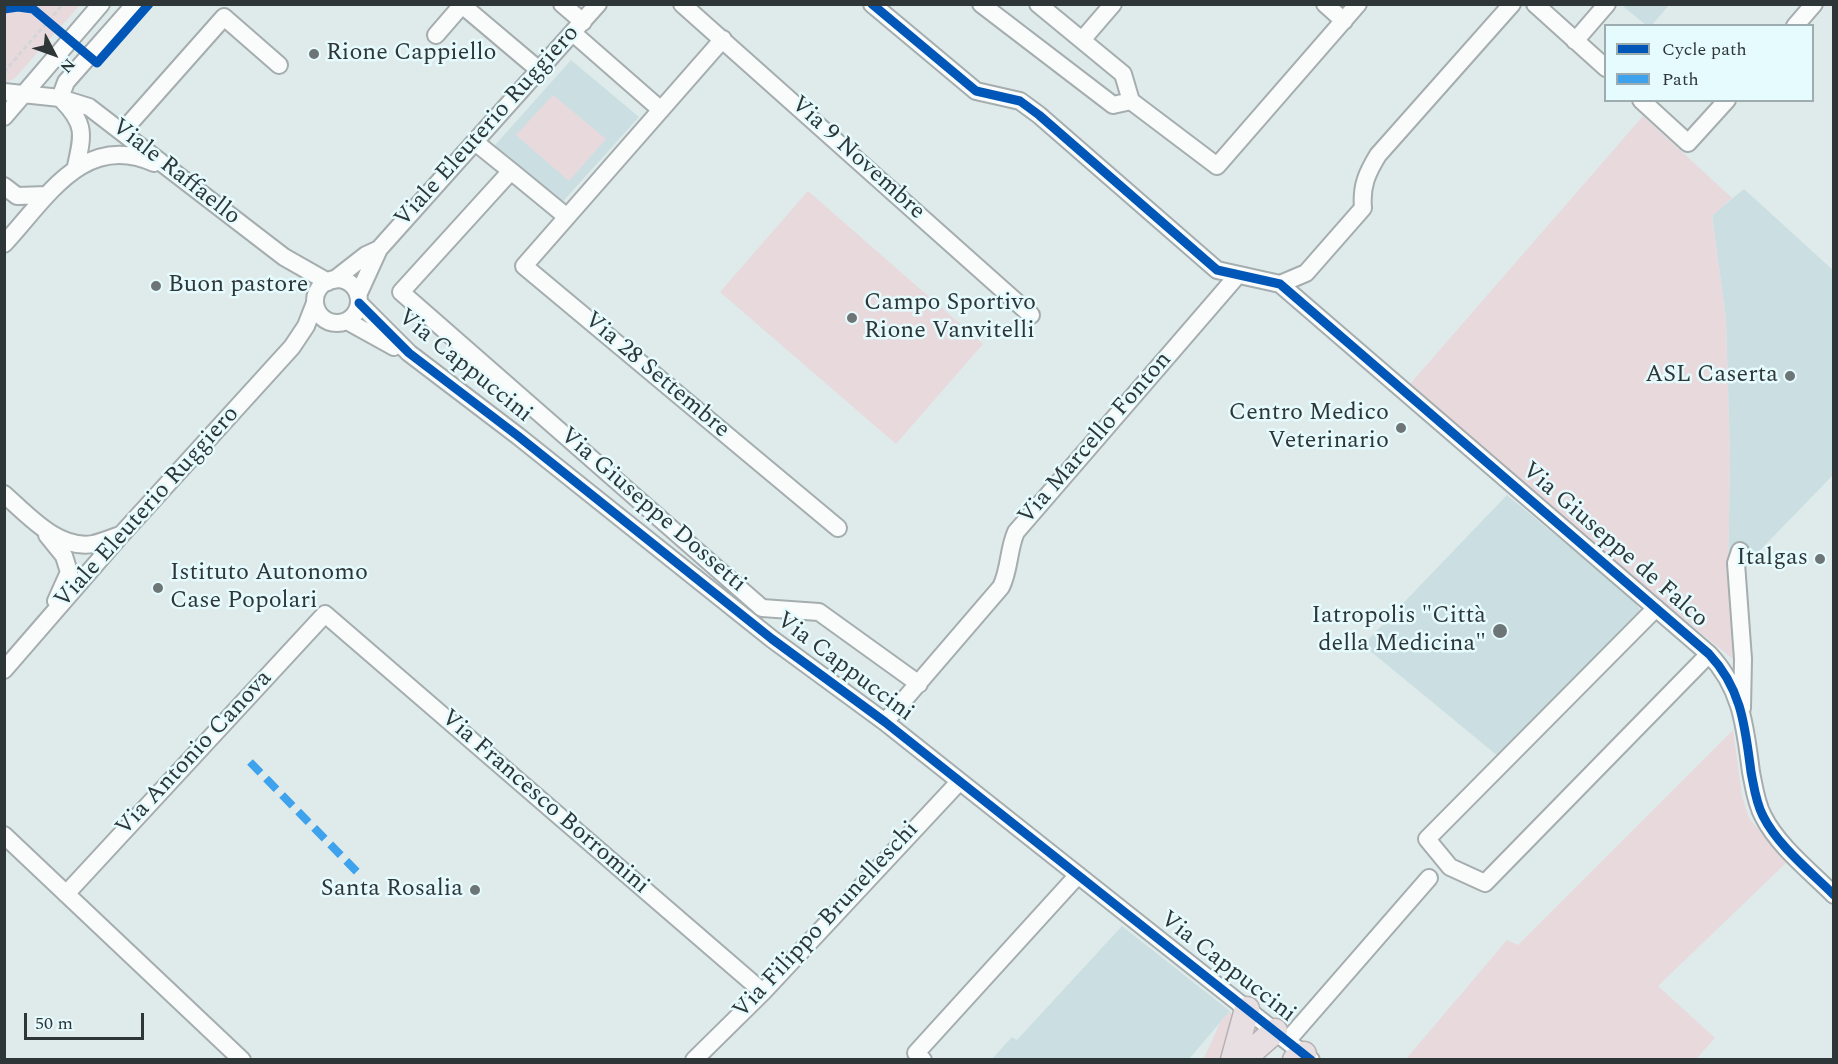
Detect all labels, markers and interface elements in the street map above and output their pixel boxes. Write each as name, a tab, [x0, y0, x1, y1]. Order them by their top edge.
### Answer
street label: Viale Eleuterio Ruggiero	[390, 20, 586, 234]
north arrow	[24, 24, 84, 84]
legend	[1604, 24, 1814, 102]
text: Cycle path	[1662, 36, 1747, 63]
place label: Rione Cappiello	[326, 40, 496, 68]
marker: Rione Cappiello	[307, 47, 321, 61]
text: N	[54, 53, 81, 79]
text: Path	[1662, 66, 1699, 93]
street label: Via 9 Novembre	[784, 91, 930, 227]
street label: Viale Raffaello	[105, 114, 245, 232]
place label: Buon pastore	[168, 272, 308, 300]
marker: Buon pastore	[149, 279, 163, 293]
place label: Campo Sportivo Rione Vanvitelli	[864, 290, 1036, 346]
street label: Via Cappuccini	[391, 304, 537, 430]
street label: Via 28 Settembre	[577, 307, 735, 445]
marker: Campo Sportivo Rione Vanvitelli	[845, 311, 859, 325]
street label: Via Marcello Fonton	[1013, 347, 1179, 531]
place label: ASL Caserta	[1645, 362, 1778, 390]
marker: ASL Caserta	[1783, 369, 1797, 383]
place label: Centro Medico Veterinario	[1229, 400, 1389, 456]
street label: Viale Eleuterio Ruggiero	[50, 401, 246, 615]
marker: Centro Medico Veterinario	[1394, 421, 1408, 435]
street label: Via Giuseppe Dossetti	[553, 422, 751, 600]
street label: Via Giuseppe de Falco	[1515, 457, 1713, 635]
place label: Italgas	[1737, 545, 1808, 573]
marker: Italgas	[1813, 552, 1827, 566]
place label: Istituto Autonomo Case Popolari	[170, 560, 368, 616]
marker: Istituto Autonomo Case Popolari	[151, 581, 165, 595]
place label: Iatropolis "Città della Medicina"	[1312, 603, 1486, 659]
street label: Via Cappuccini	[770, 607, 918, 729]
marker: Iatropolis "Città della Medicina"	[1491, 622, 1509, 640]
street label: Via Antonio Canova	[111, 665, 279, 843]
street label: Via Francesco Borromini	[434, 705, 654, 901]
street label: Via Filippo Brunelleschi	[728, 816, 926, 1026]
place label: Santa Rosalia	[321, 876, 463, 904]
marker: Santa Rosalia	[468, 883, 482, 897]
street label: Via Cappuccini	[1153, 906, 1301, 1030]
scale bar	[27, 1001, 147, 1039]
text: 50 m	[35, 1010, 73, 1037]

